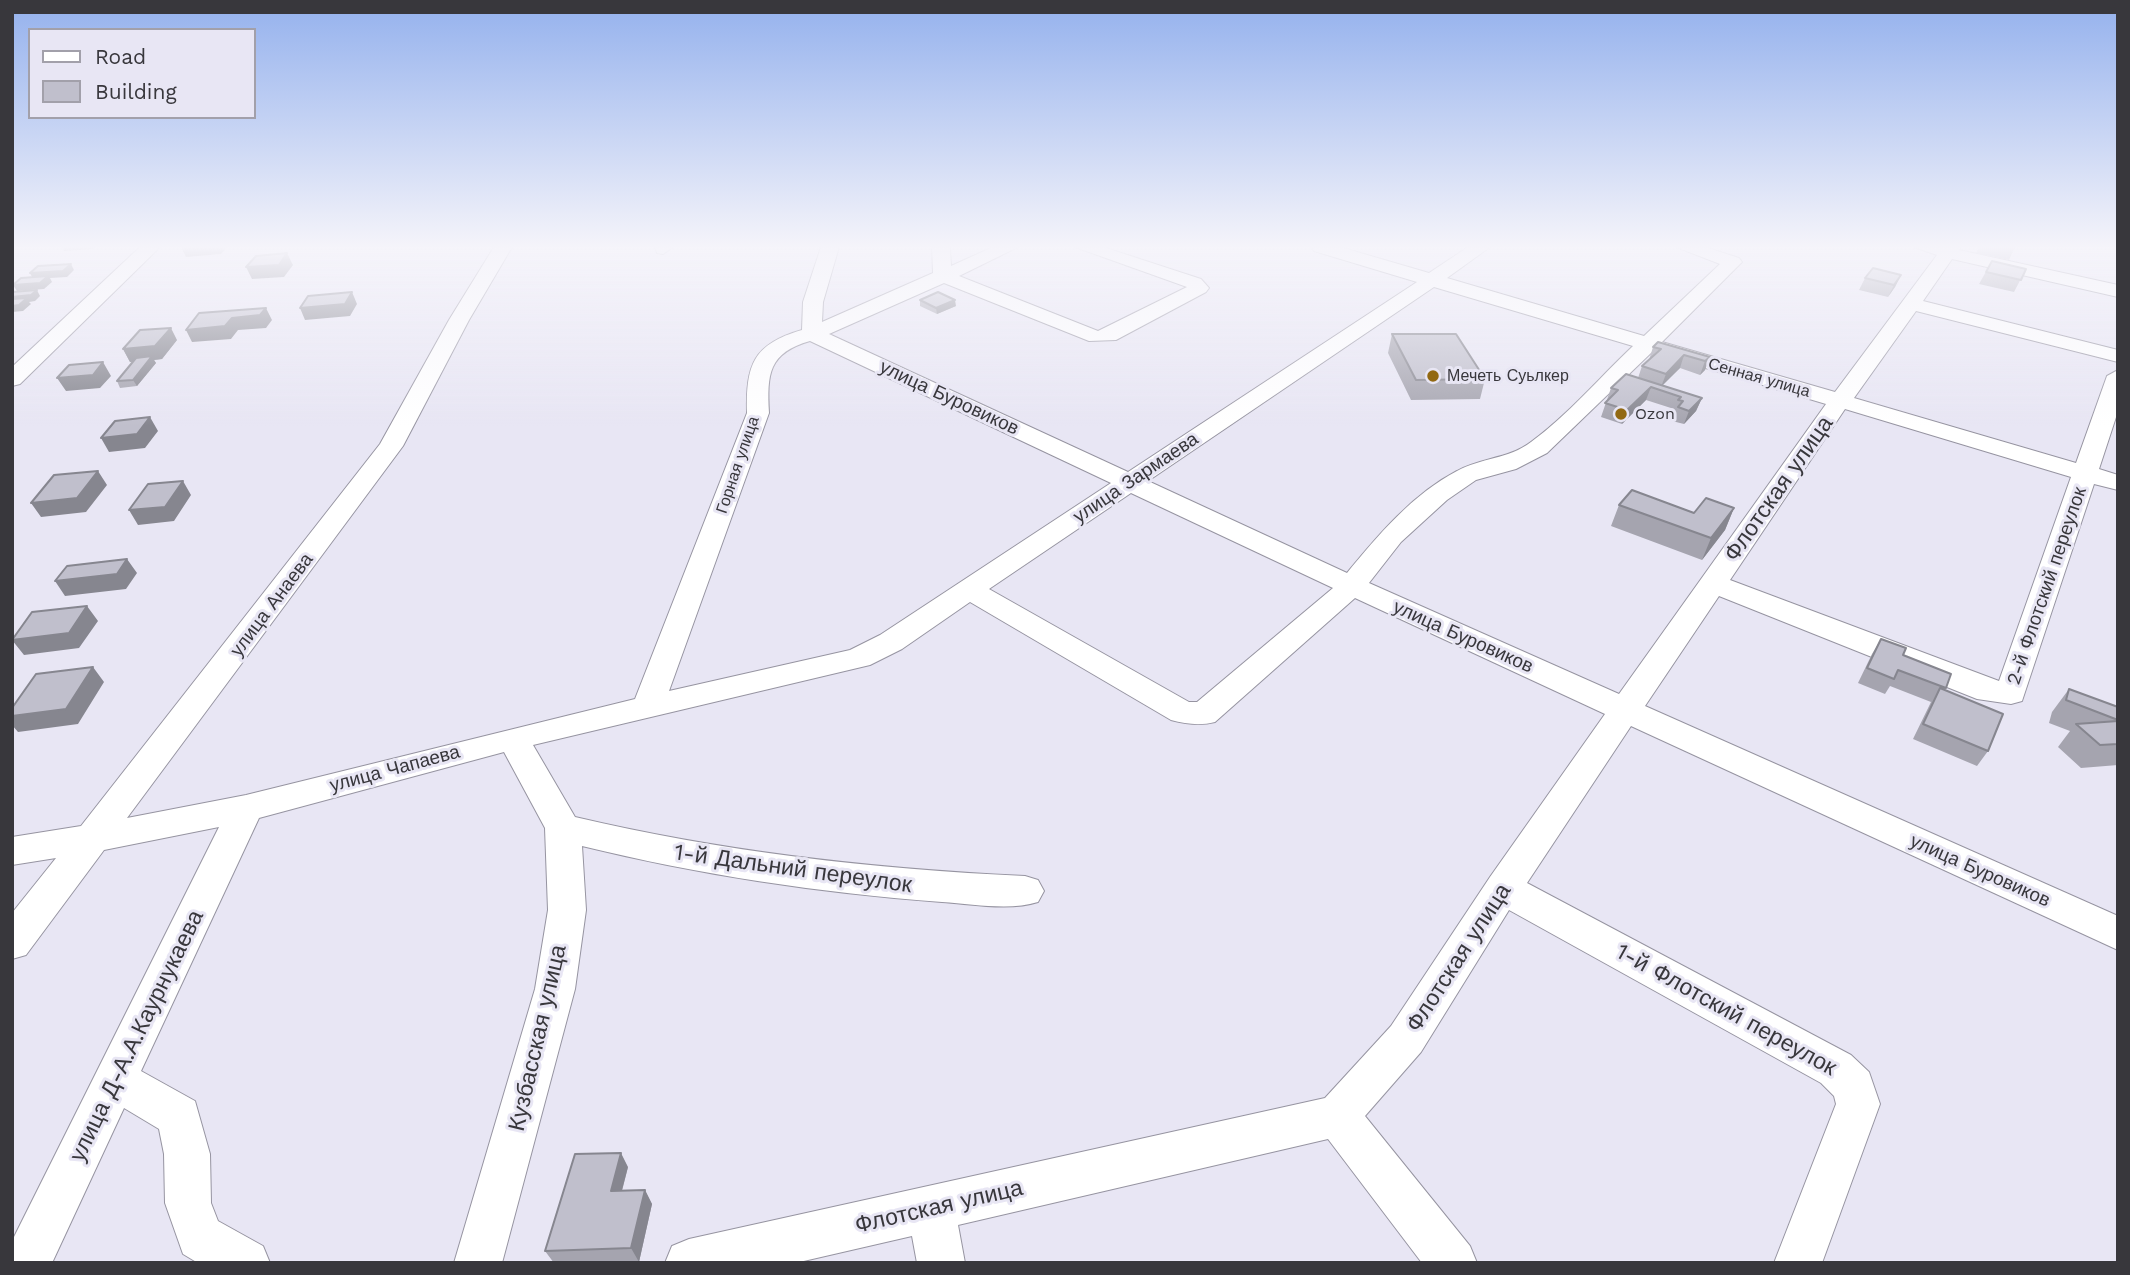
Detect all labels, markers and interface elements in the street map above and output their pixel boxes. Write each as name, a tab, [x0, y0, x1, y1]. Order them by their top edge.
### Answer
legend	[28, 28, 256, 119]
text: Road	[95, 44, 146, 69]
text: Building	[95, 79, 177, 104]
street label: Сенная улица	[1706, 354, 1812, 402]
street label: улица Буровиков	[876, 356, 1022, 440]
place label: Мечеть Суьлкер	[1447, 366, 1569, 386]
marker: Мечеть Суьлкер	[1425, 368, 1441, 384]
place label: Ozon	[1635, 404, 1675, 424]
marker: Ozon	[1613, 406, 1629, 422]
street label: Флотская улица	[1719, 411, 1839, 567]
street label: Горная улица	[712, 414, 764, 516]
street label: улица Зармаева	[1069, 428, 1203, 528]
street label: 2-й Флотский переулок	[2002, 484, 2092, 688]
street label: улица Анаева	[226, 549, 318, 661]
street label: улица Буровиков	[1389, 596, 1537, 678]
street label: улица Чапаева	[327, 741, 463, 797]
street label: улица Буровиков	[1906, 830, 2054, 912]
street label: 1-й Дальний переулок	[672, 839, 914, 899]
street label: Флотская улица	[1401, 879, 1517, 1037]
street label: улица Д-А.А.Каурнукаева	[64, 906, 210, 1166]
street label: 1-й Флотский переулок	[1611, 938, 1841, 1082]
street label: Кузбасская улица	[503, 942, 573, 1134]
street label: Флотская улица	[852, 1174, 1026, 1240]

